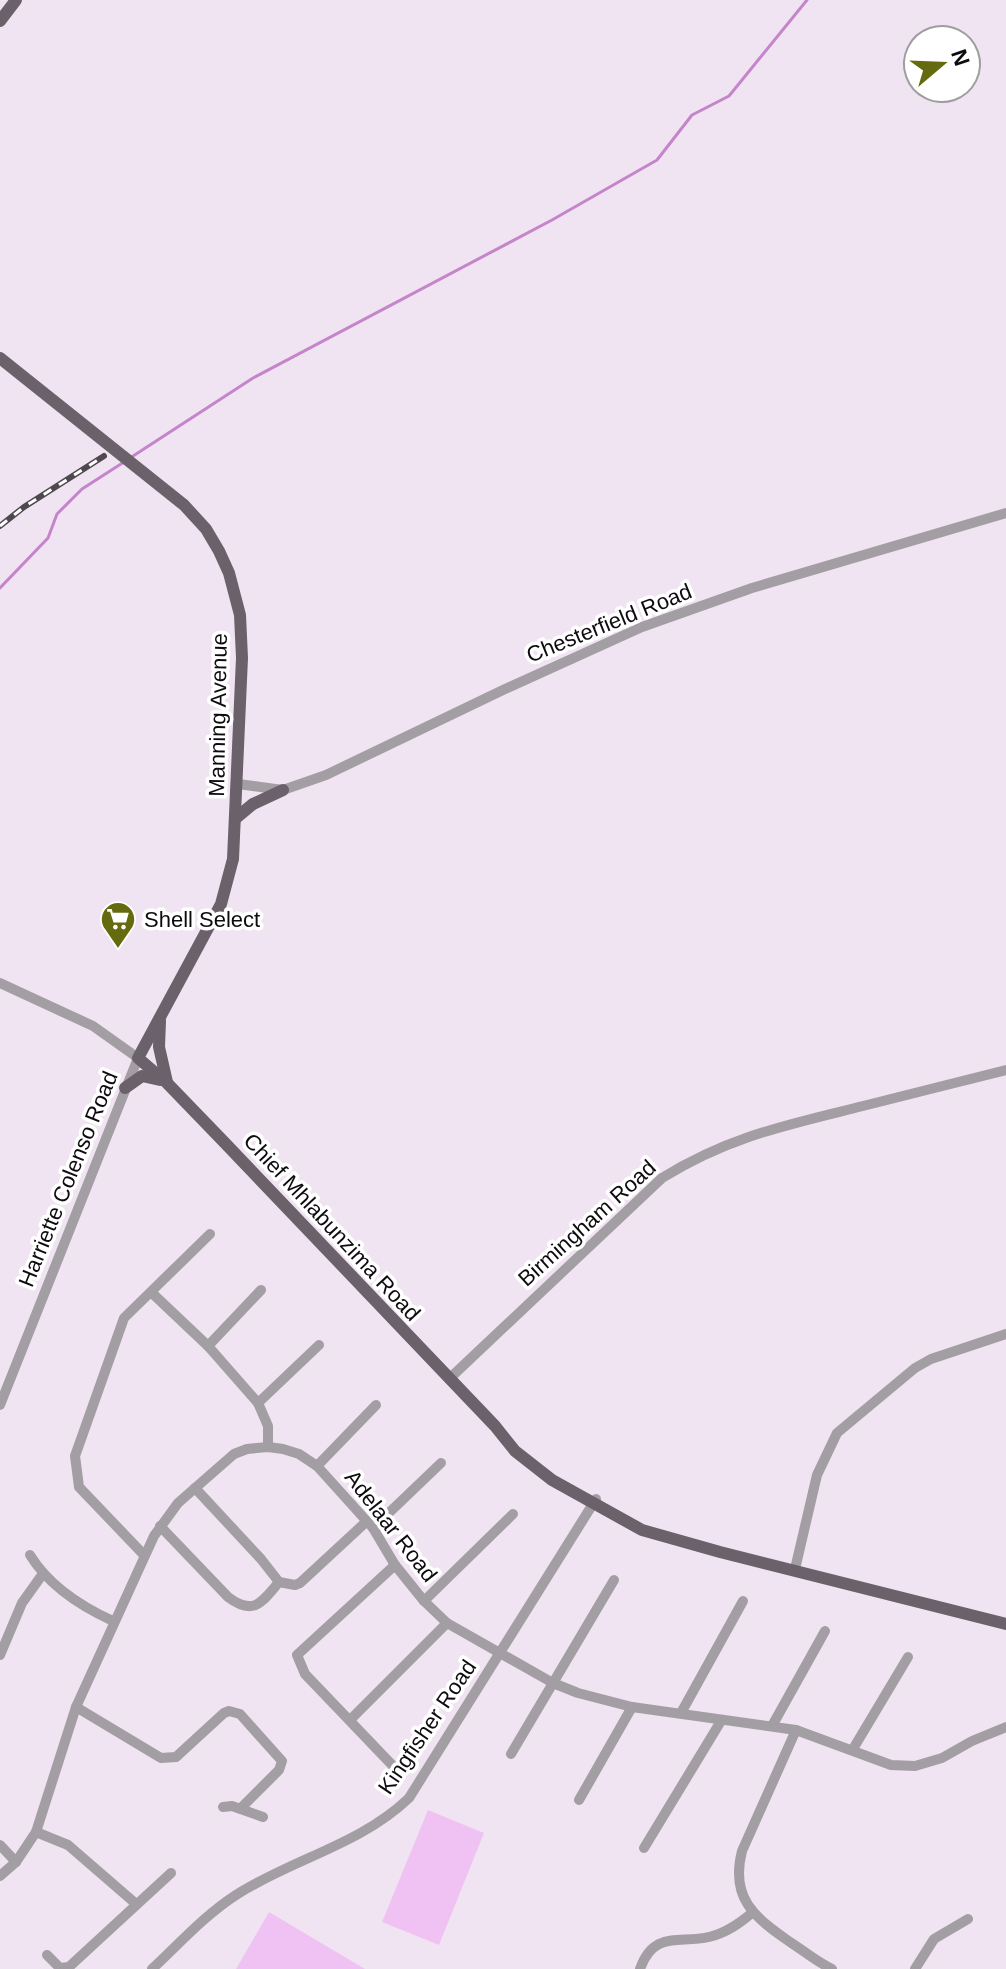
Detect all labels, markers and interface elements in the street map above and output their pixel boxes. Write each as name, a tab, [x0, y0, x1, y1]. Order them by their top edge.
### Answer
north arrow	[902, 24, 982, 104]
text: N	[946, 46, 975, 69]
street label: Chesterfield Road	[523, 578, 695, 668]
street label: Manning Avenue	[204, 633, 232, 797]
supermarket icon: Shell Select	[99, 900, 137, 950]
place label: Shell Select	[144, 907, 260, 932]
street label: Harriette Colenso Road	[13, 1068, 123, 1290]
street label: Chief Mhlabunzima Road	[239, 1128, 425, 1326]
street label: Birmingham Road	[513, 1155, 661, 1291]
street label: Adelaar Road	[340, 1465, 442, 1587]
street label: Kingfisher Road	[373, 1655, 481, 1799]

